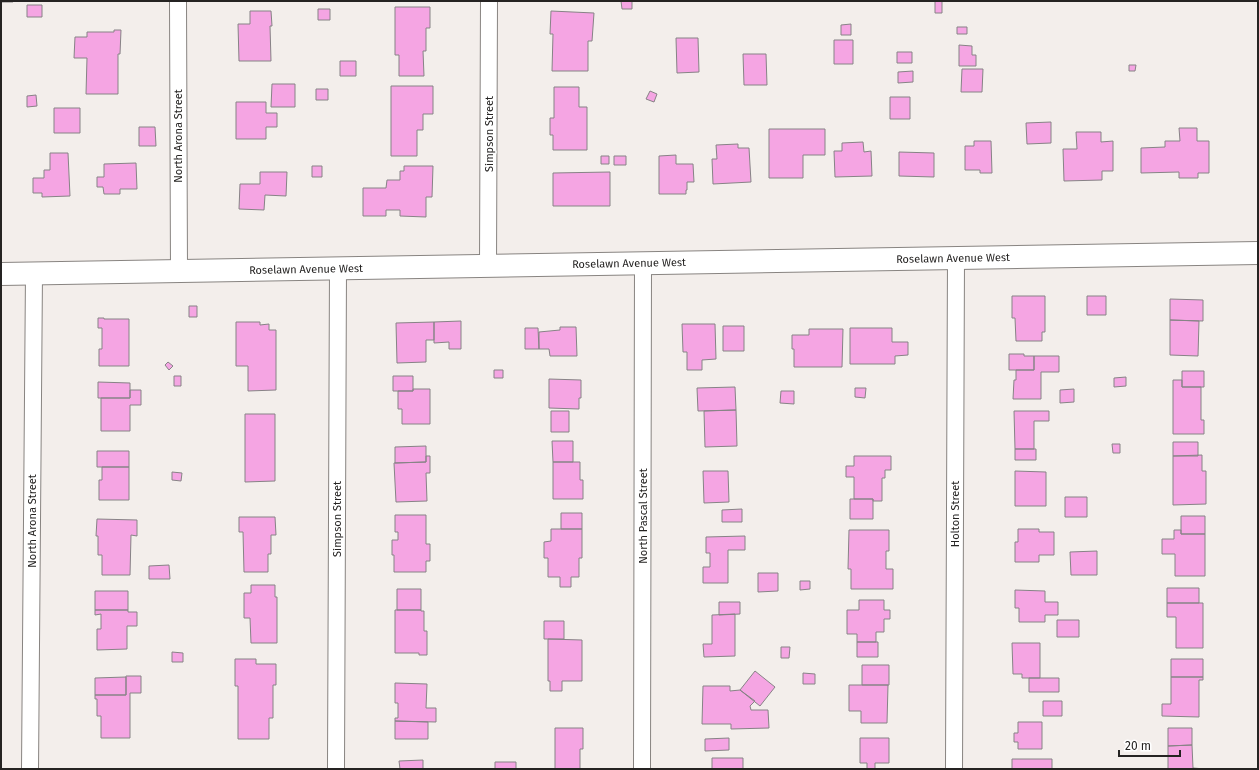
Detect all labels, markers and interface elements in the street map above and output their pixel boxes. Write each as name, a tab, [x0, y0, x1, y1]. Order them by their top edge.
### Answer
street label: North Arona Street	[172, 89, 185, 183]
street label: Simpson Street	[483, 96, 496, 172]
street label: Roselawn Avenue West	[896, 251, 1010, 266]
street label: Roselawn Avenue West	[572, 256, 686, 271]
street label: Roselawn Avenue West	[249, 262, 363, 277]
street label: North Pascal Street	[637, 468, 650, 564]
street label: North Arona Street	[26, 474, 39, 568]
street label: Simpson Street	[331, 481, 344, 557]
street label: Holton Street	[949, 481, 962, 547]
scale bar	[1119, 732, 1180, 758]
text: 20 m	[1125, 739, 1151, 753]

